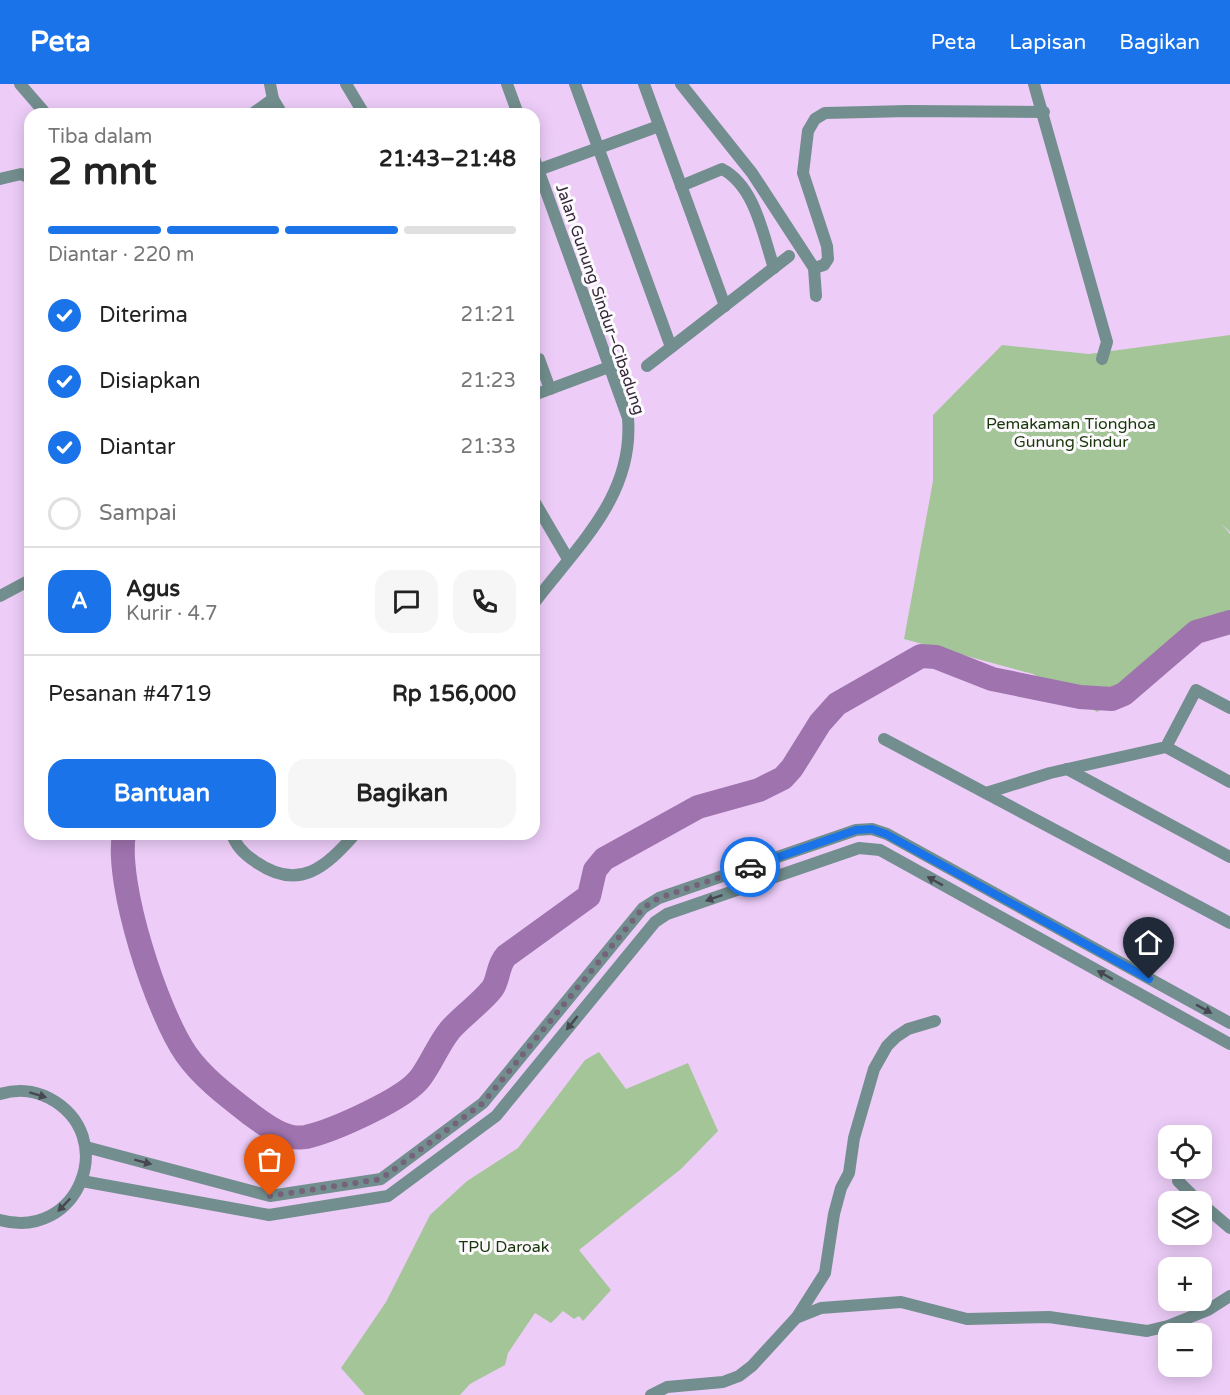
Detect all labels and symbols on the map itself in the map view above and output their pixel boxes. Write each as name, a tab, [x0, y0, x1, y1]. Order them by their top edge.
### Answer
street label: Jalan Gunung Sindur–Cibadung	[551, 181, 649, 417]
park label: Pemakaman Tionghoa Gunung Sindur	[986, 414, 1156, 452]
courier	[720, 837, 780, 897]
one-way arrow	[926, 876, 943, 886]
one-way arrow	[705, 894, 723, 904]
pin	[1123, 917, 1174, 979]
one-way arrow	[1096, 970, 1113, 980]
one-way arrow	[1196, 1004, 1213, 1014]
one-way arrow	[566, 1016, 578, 1031]
one-way arrow	[29, 1091, 47, 1100]
pin	[244, 1134, 295, 1196]
one-way arrow	[133, 1158, 152, 1168]
one-way arrow	[57, 1197, 71, 1212]
park label: TPU Daroak	[459, 1237, 550, 1257]

